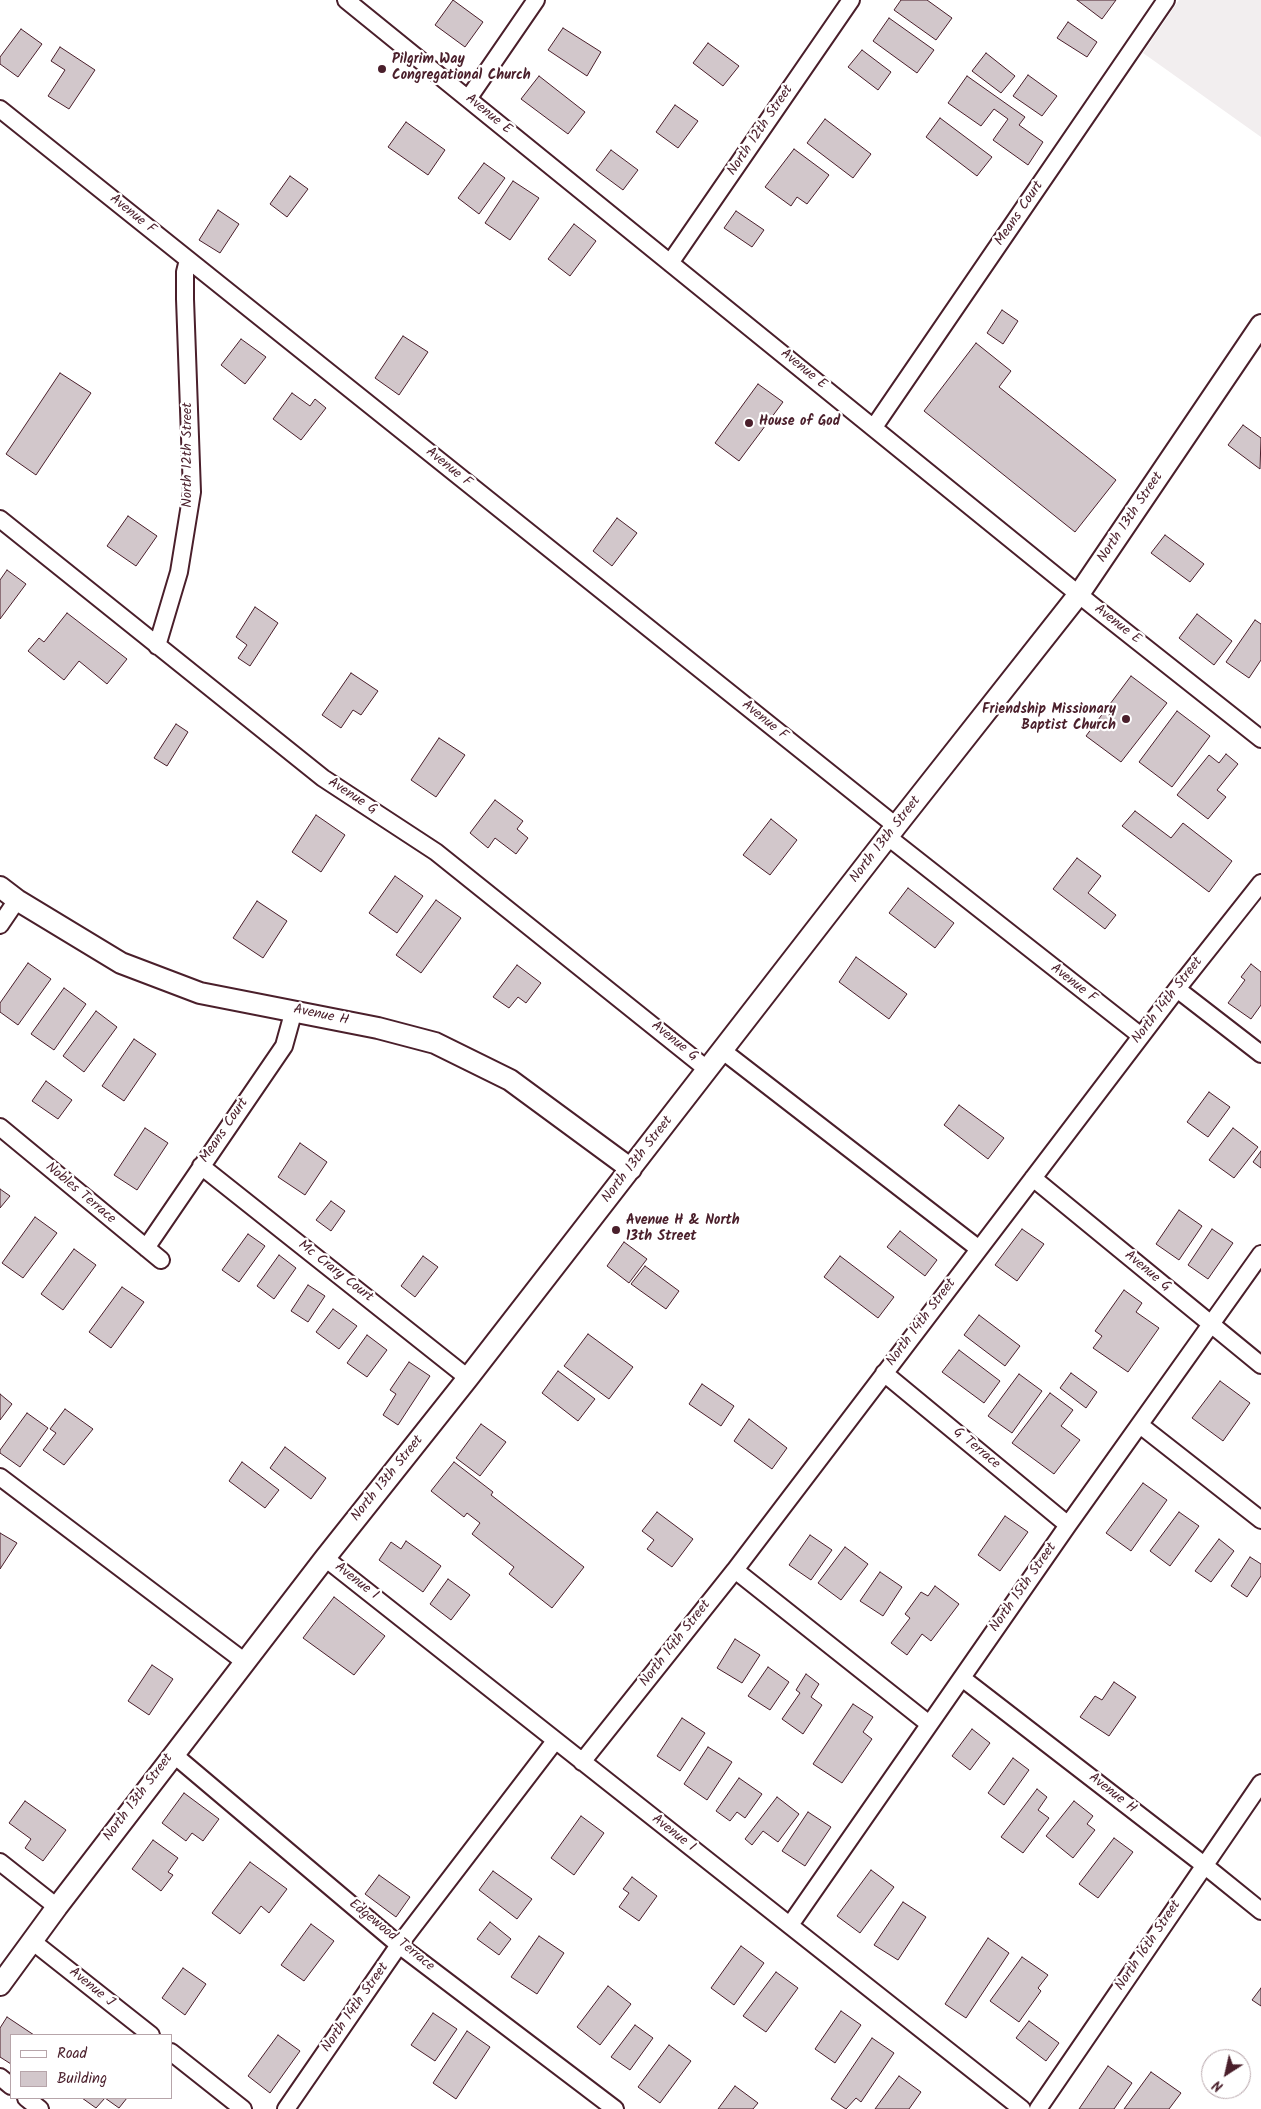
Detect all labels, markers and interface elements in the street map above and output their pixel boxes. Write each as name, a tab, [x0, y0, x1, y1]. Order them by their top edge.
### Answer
place label: Pilgrim Way Congregational Church	[392, 53, 531, 85]
marker: Pilgrim Way Congregational Church	[376, 63, 388, 75]
street label: North 12th Street	[725, 83, 797, 179]
street label: Avenue E	[461, 91, 515, 139]
street label: Means Court	[992, 178, 1048, 250]
street label: Avenue F	[106, 191, 158, 239]
street label: Avenue E	[776, 346, 830, 394]
street label: North 12th Street	[181, 402, 197, 508]
place label: House of God	[759, 415, 840, 431]
marker: House of God	[743, 417, 755, 429]
street label: Avenue F	[422, 444, 474, 492]
street label: North 13th Street	[1095, 470, 1167, 566]
street label: Avenue E	[1090, 601, 1144, 649]
street label: Avenue F	[738, 697, 790, 745]
place label: Friendship Missionary Baptist Church	[982, 703, 1116, 736]
marker: Friendship Missionary Baptist Church	[1120, 713, 1132, 725]
street label: Avenue G	[324, 775, 380, 819]
street label: North 13th Street	[847, 793, 925, 887]
street label: North 14th Street	[1129, 954, 1207, 1048]
street label: Avenue F	[1046, 961, 1100, 1007]
street label: Avenue H	[292, 1002, 350, 1030]
street label: Avenue G	[647, 1018, 701, 1066]
street label: Means Court	[197, 1095, 253, 1167]
street label: North 13th Street	[599, 1113, 677, 1207]
street label: Nobles Terrace	[41, 1160, 119, 1228]
place label: Avenue H & North 13th Street	[626, 1214, 740, 1246]
marker: Avenue H & North 13th Street	[610, 1224, 622, 1236]
street label: Mc Crary Court	[294, 1237, 376, 1307]
street label: Avenue G	[1120, 1248, 1174, 1296]
street label: North 14th Street	[884, 1276, 960, 1370]
street label: G Terrace	[949, 1424, 1003, 1474]
street label: North 13th Street	[348, 1433, 428, 1525]
street label: North 15th Street	[987, 1540, 1061, 1636]
street label: Avenue I	[331, 1560, 381, 1604]
street label: North 14th Street	[637, 1597, 715, 1691]
street label: North 13th Street	[101, 1751, 177, 1845]
street label: Avenue H	[1085, 1770, 1139, 1818]
street label: Avenue I	[648, 1812, 698, 1856]
street label: Edgewood Terrace	[345, 1896, 437, 1976]
street label: North 16th Street	[1113, 1898, 1185, 1994]
street label: North 14th Street	[319, 1960, 393, 2056]
street label: Avenue J	[65, 1965, 117, 2011]
legend	[10, 2034, 172, 2099]
text: Road	[57, 2042, 87, 2066]
north arrow	[1201, 2049, 1251, 2099]
text: Building	[57, 2067, 107, 2091]
text: N	[1208, 2074, 1228, 2097]

